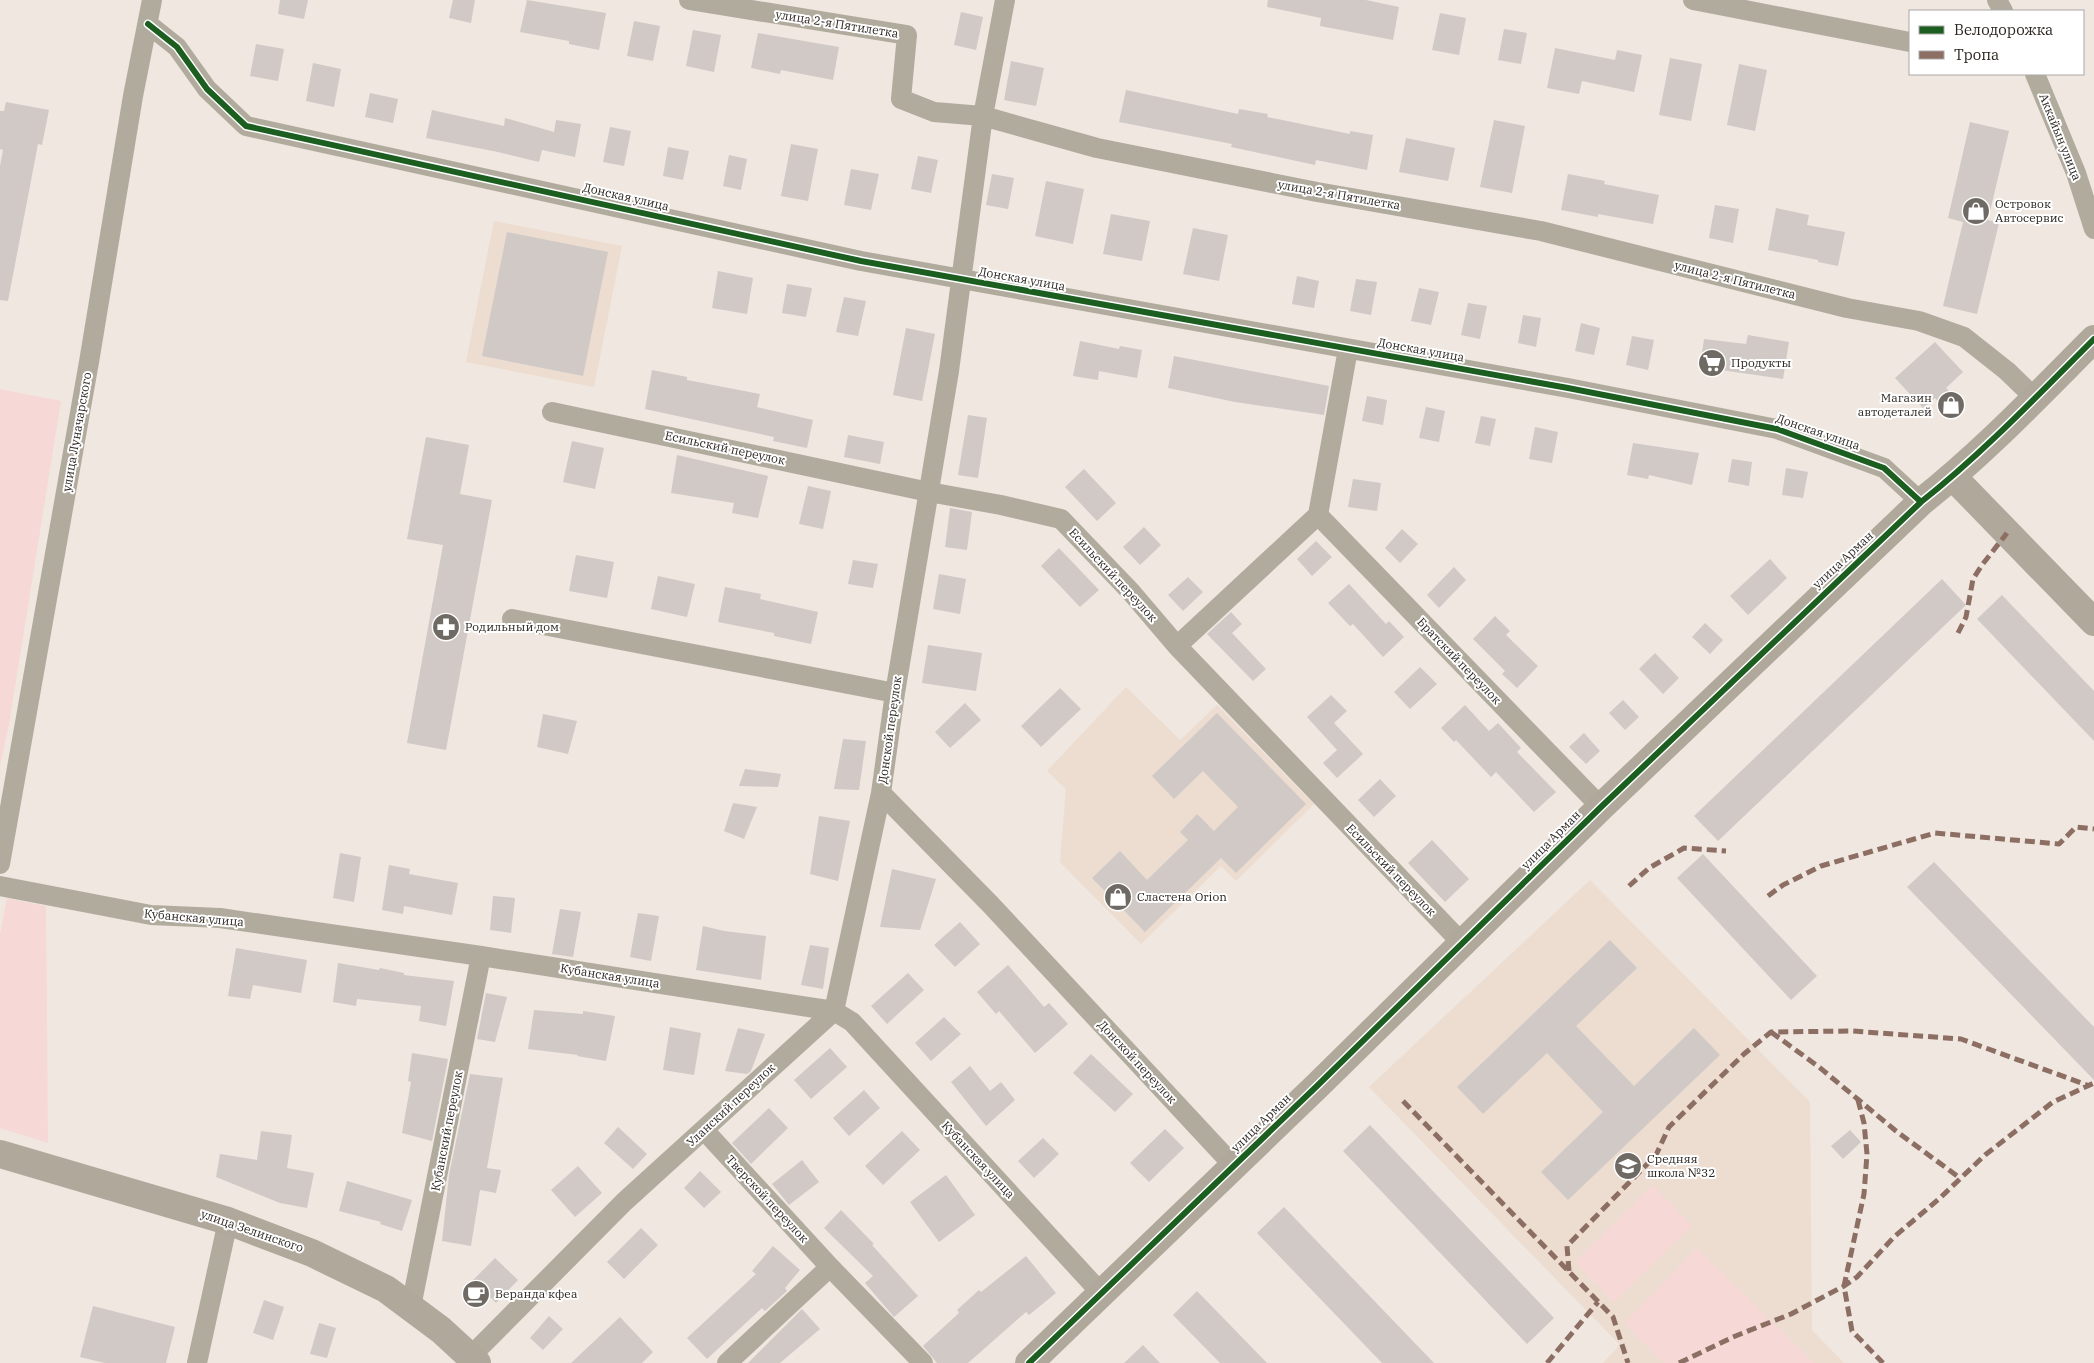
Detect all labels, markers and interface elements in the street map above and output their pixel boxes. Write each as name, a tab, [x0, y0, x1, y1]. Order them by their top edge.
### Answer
street label: улица 2-я Пятилетка	[775, 6, 900, 41]
legend	[1909, 10, 2084, 75]
text: Велодорожка	[1954, 20, 2053, 39]
text: Тропа	[1954, 45, 1999, 64]
street label: Аккайын улица	[2036, 91, 2085, 183]
street label: улица 2-я Пятилетка	[1277, 176, 1402, 213]
street label: Донская улица	[582, 179, 671, 214]
shop icon: Островок Автосервис	[1961, 196, 1991, 226]
place label: Островок Автосервис	[1995, 196, 2064, 225]
street label: улица 2-я Пятилетка	[1673, 257, 1798, 302]
street label: Донская улица	[978, 264, 1067, 294]
street label: Донская улица	[1377, 335, 1466, 365]
supermarket icon: Продукты	[1697, 348, 1727, 378]
place label: Продукты	[1731, 355, 1792, 370]
street label: улица Луначарского	[59, 371, 94, 493]
place label: Магазин автодеталей	[1858, 390, 1932, 419]
shop icon: Магазин автодеталей	[1936, 390, 1966, 420]
street label: Донская улица	[1774, 410, 1862, 453]
street label: Есильский переулок	[664, 427, 787, 468]
street label: Есильский переулок	[1066, 525, 1161, 625]
street label: улица Арман	[1809, 528, 1876, 591]
pharmacy icon: Родильный дом	[431, 612, 461, 642]
street label: Братский переулок	[1414, 614, 1505, 707]
place label: Родильный дом	[465, 619, 559, 634]
street label: Донской переулок	[875, 675, 904, 785]
street label: улица Арман	[1518, 807, 1583, 872]
street label: Есильский переулок	[1343, 820, 1439, 919]
shop icon: Сластена Orion	[1103, 882, 1133, 912]
place label: Сластена Orion	[1137, 889, 1227, 904]
street label: Кубанская улица	[143, 906, 245, 929]
street label: Кубанская улица	[559, 960, 661, 991]
street label: Донской переулок	[1095, 1017, 1180, 1106]
street label: Уланский переулок	[683, 1060, 778, 1149]
street label: Кубанский переулок	[427, 1069, 466, 1192]
street label: улица Арман	[1228, 1090, 1294, 1155]
street label: Кубанская улица	[939, 1118, 1018, 1202]
school or university icon: Средняя школа №32	[1613, 1151, 1643, 1181]
place label: Средняя школа №32	[1647, 1151, 1715, 1180]
street label: Тверской переулок	[723, 1152, 812, 1245]
street label: улица Зелинского	[199, 1206, 306, 1255]
cafe icon: Веранда кфеа	[461, 1279, 491, 1309]
place label: Веранда кфеа	[495, 1286, 578, 1301]

